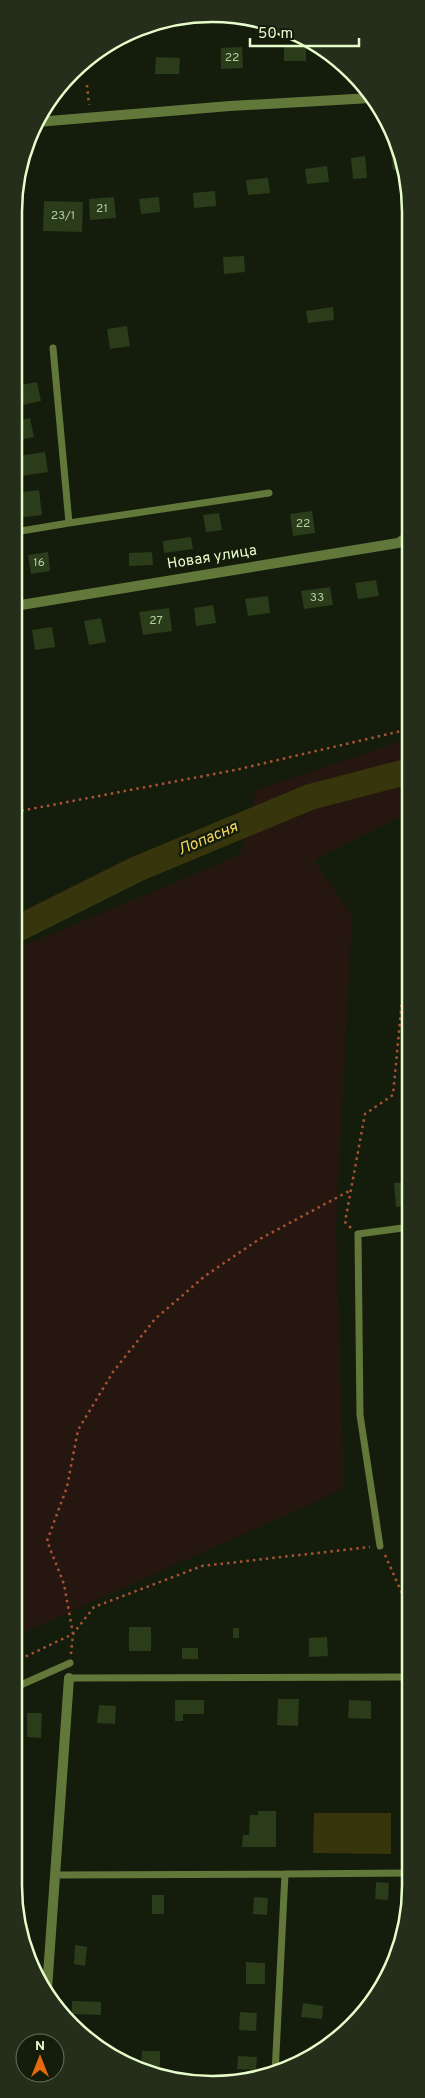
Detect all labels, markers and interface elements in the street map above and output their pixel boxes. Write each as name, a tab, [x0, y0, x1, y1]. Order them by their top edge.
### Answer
scale bar	[250, 15, 359, 47]
text: 50 m	[258, 25, 293, 44]
house number: 22	[225, 50, 239, 66]
house number: 21	[96, 201, 108, 217]
house number: 23/1	[51, 208, 75, 224]
house number: 22	[296, 516, 310, 532]
street label: Новая улица	[166, 542, 258, 574]
house number: 16	[33, 555, 45, 571]
house number: 33	[310, 590, 324, 606]
house number: 27	[149, 613, 163, 629]
water label: Лопасня	[175, 817, 242, 861]
north arrow	[15, 2033, 65, 2083]
text: N	[35, 2038, 45, 2055]

